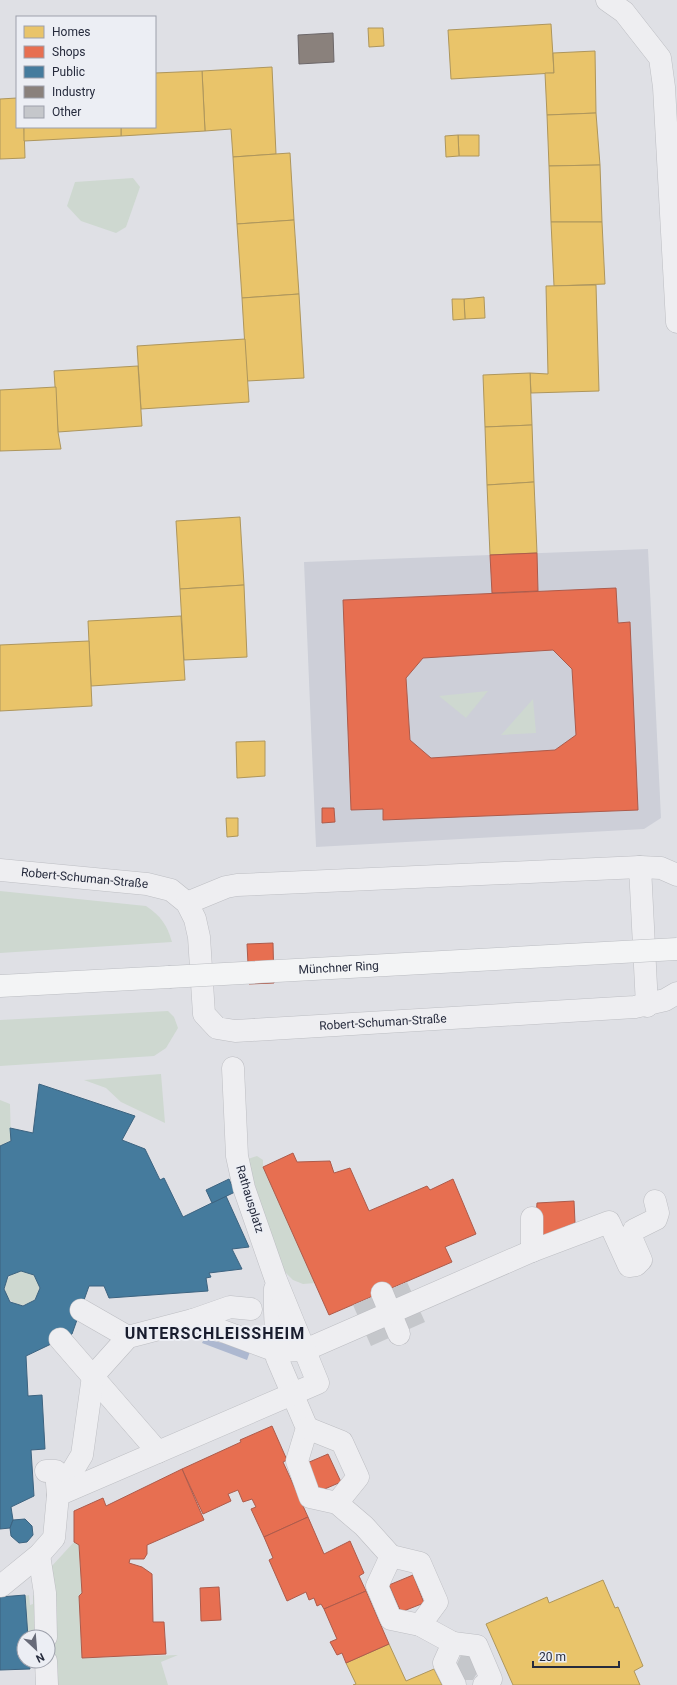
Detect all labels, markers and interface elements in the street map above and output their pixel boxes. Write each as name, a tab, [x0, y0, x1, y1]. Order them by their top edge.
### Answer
legend	[16, 16, 156, 128]
text: Homes	[52, 25, 90, 39]
text: Shops	[52, 45, 86, 59]
text: Public	[52, 65, 85, 79]
text: Industry	[52, 85, 96, 99]
text: Other	[52, 105, 81, 119]
street label: Robert-Schuman-Straße	[20, 865, 149, 891]
street label: Münchner Ring	[298, 958, 379, 977]
street label: Robert-Schuman-Straße	[319, 1011, 447, 1033]
street label: Rathausplatz	[233, 1164, 267, 1234]
district label: UNTERSCHLEISSHEIM	[125, 1324, 305, 1343]
north arrow	[16, 1629, 56, 1669]
scale bar	[533, 1643, 619, 1669]
text: N	[34, 1650, 47, 1665]
text: 20 m	[539, 1650, 566, 1664]

